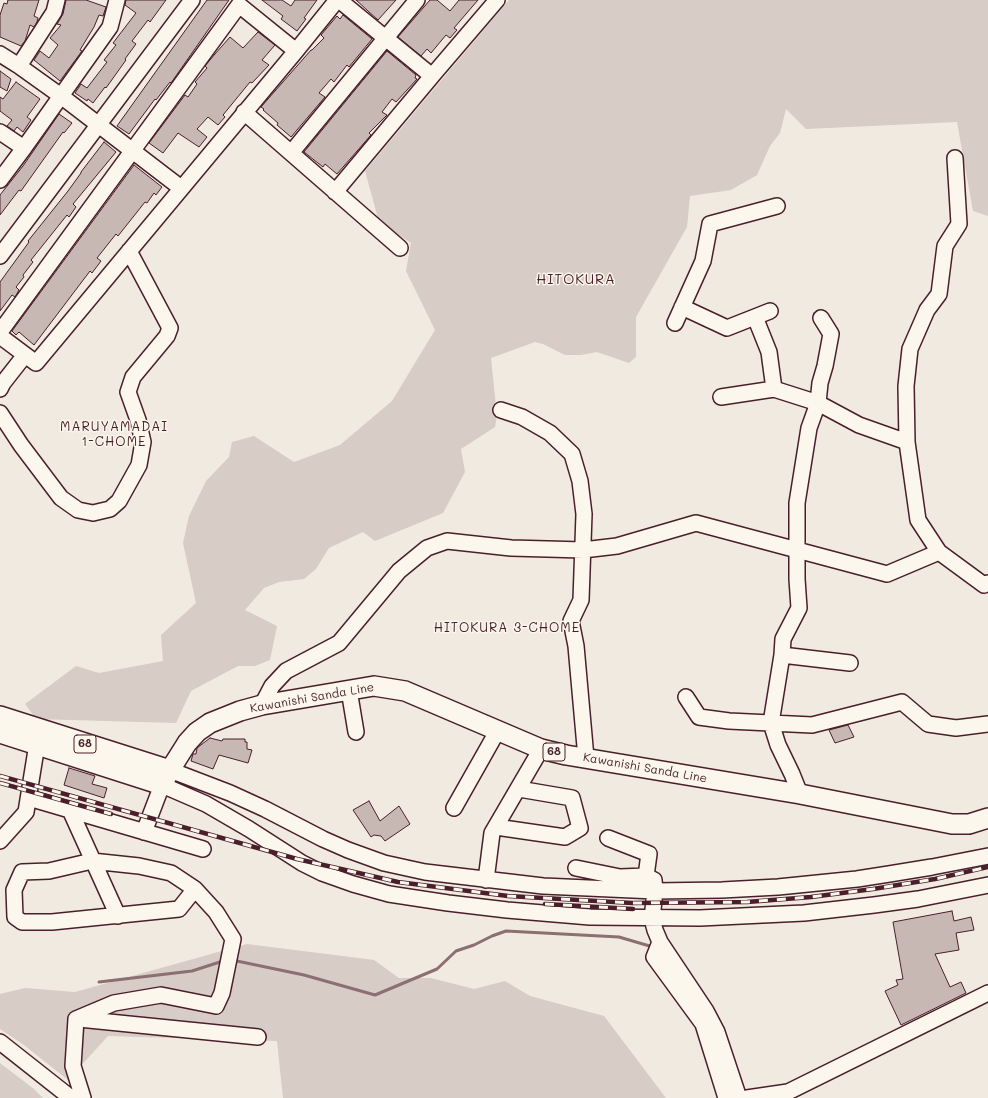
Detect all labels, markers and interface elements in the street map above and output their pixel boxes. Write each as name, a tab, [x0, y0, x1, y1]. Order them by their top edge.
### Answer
district label: HITOKURA	[536, 272, 616, 288]
district label: MARUYAMADAI 1-CHOME	[60, 419, 168, 450]
district label: HITOKURA 3-CHOME	[434, 620, 580, 636]
street label: Kawanishi Sanda Line	[249, 680, 375, 716]
road number: 68	[74, 735, 96, 753]
road number: 68	[543, 743, 565, 761]
street label: Kawanishi Sanda Line	[582, 750, 708, 786]

